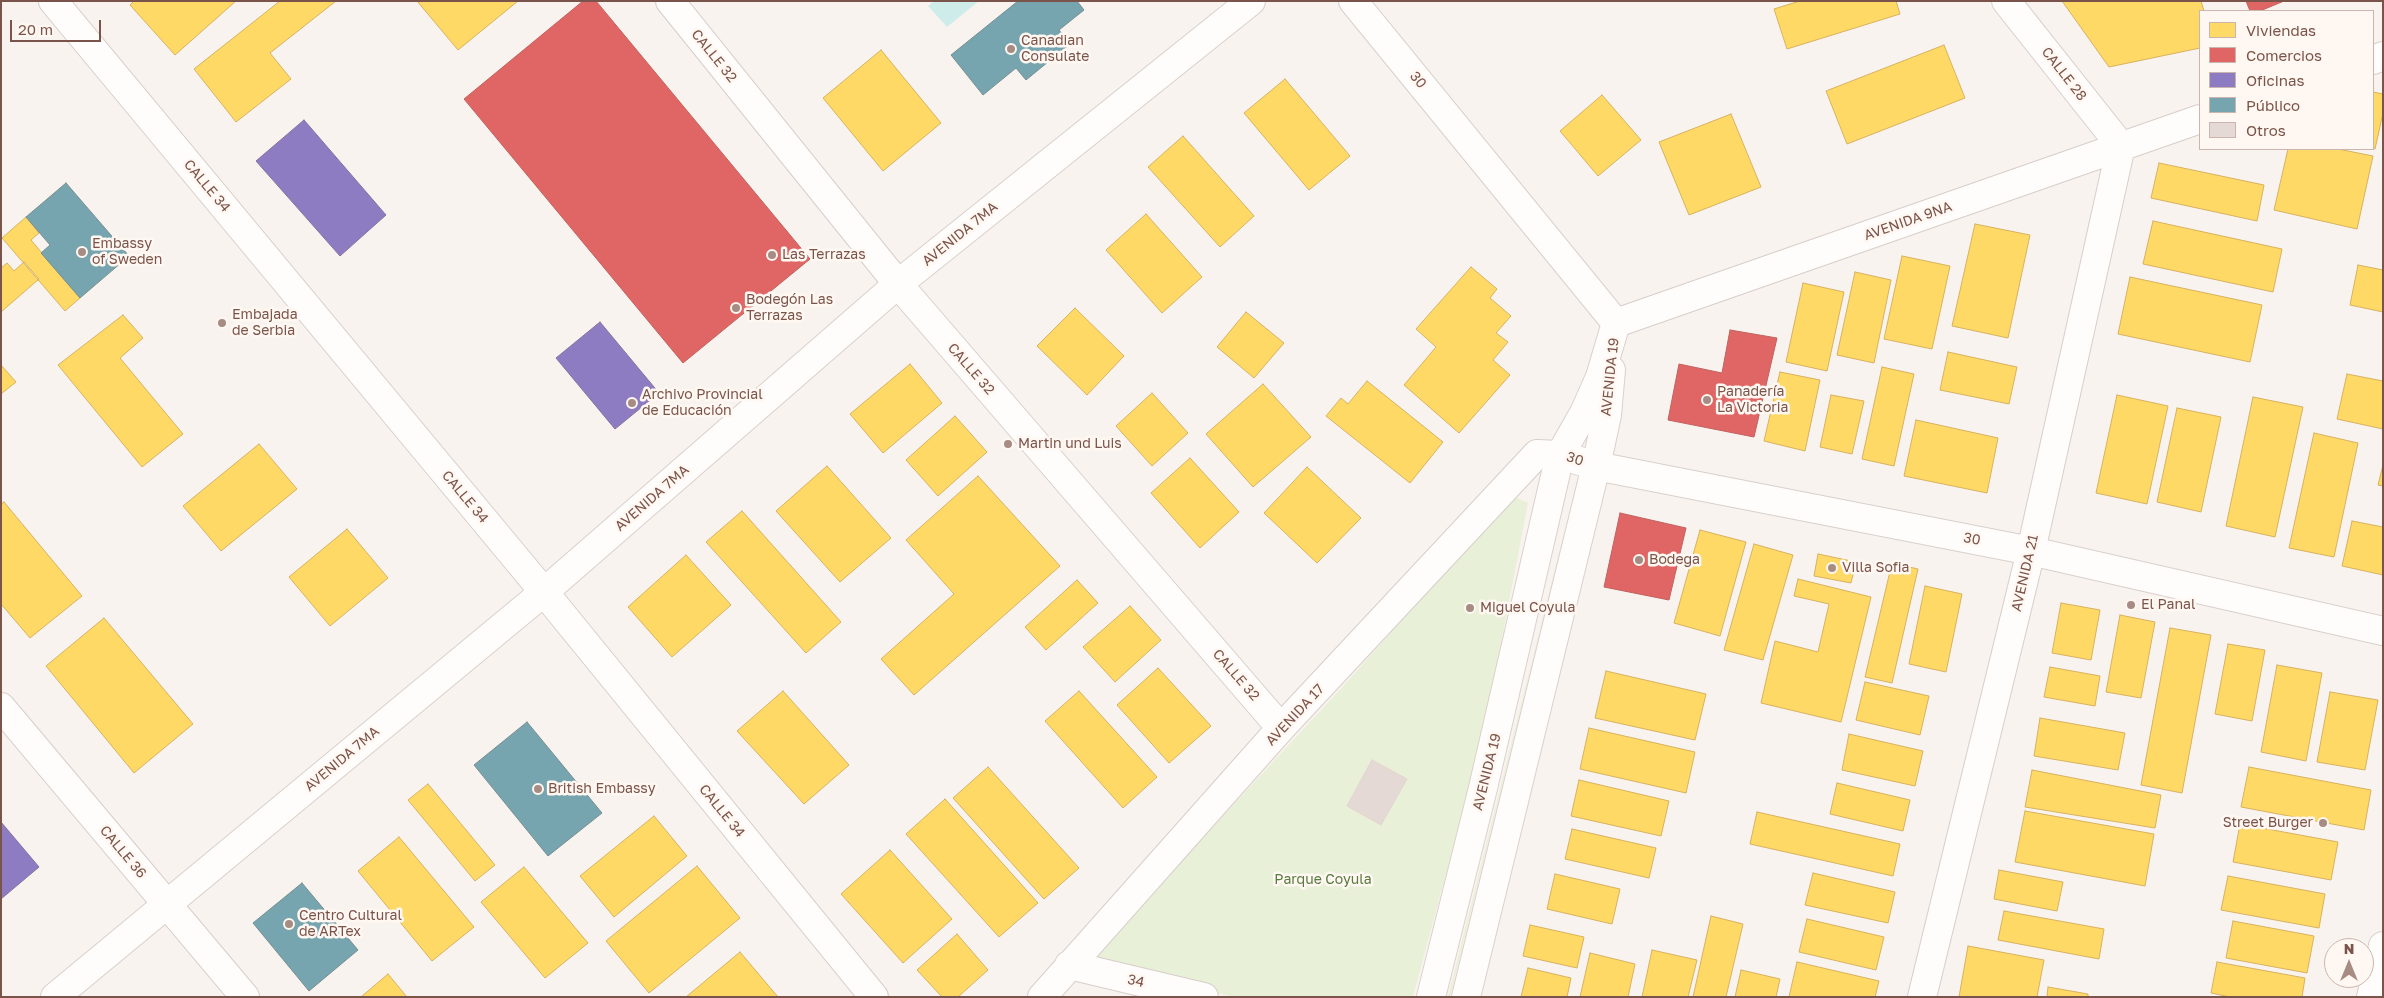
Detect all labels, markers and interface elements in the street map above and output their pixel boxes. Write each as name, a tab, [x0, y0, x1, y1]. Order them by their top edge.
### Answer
scale bar	[12, 10, 104, 42]
legend	[2199, 10, 2374, 150]
text: 20 m	[18, 20, 53, 38]
text: Viviendas	[2246, 21, 2316, 39]
street label: CALLE 32	[688, 26, 740, 86]
place label: Canadian Consulate	[1021, 33, 1089, 65]
marker: Canadian Consulate	[1005, 43, 1017, 55]
street label: CALLE 28	[2038, 44, 2090, 104]
text: Comercios	[2246, 46, 2322, 64]
street label: 30	[1406, 68, 1430, 92]
text: Oficinas	[2246, 71, 2304, 89]
text: Público	[2246, 96, 2300, 114]
text: Otros	[2246, 121, 2286, 139]
street label: CALLE 34	[180, 156, 234, 216]
street label: AVENIDA 7MA	[919, 198, 1001, 270]
street label: AVENIDA 9NA	[1862, 198, 1954, 244]
place label: Embassy of Sweden	[92, 236, 162, 268]
marker: Embassy of Sweden	[76, 246, 88, 258]
place label: Las Terrazas	[782, 247, 866, 263]
marker: Las Terrazas	[766, 249, 778, 261]
place label: Bodegón Las Terrazas	[746, 292, 833, 324]
marker: Bodegón Las Terrazas	[730, 302, 742, 314]
place label: Embajada de Serbia	[232, 307, 298, 340]
marker: Embajada de Serbia	[216, 317, 228, 329]
street label: AVENIDA 19	[1598, 337, 1622, 417]
street label: CALLE 32	[944, 340, 998, 398]
place label: Panadería La Victoria	[1717, 384, 1788, 417]
place label: Archivo Provincial de Educación	[642, 387, 763, 420]
marker: Panadería La Victoria	[1701, 394, 1713, 406]
marker: Archivo Provincial de Educación	[626, 397, 638, 409]
place label: Martin und Luis	[1018, 436, 1122, 452]
marker: Martin und Luis	[1002, 438, 1014, 450]
street label: 30	[1564, 448, 1586, 470]
street label: AVENIDA 7MA	[612, 461, 692, 535]
street label: CALLE 34	[438, 467, 492, 527]
street label: 30	[1962, 529, 1982, 549]
street label: AVENIDA 21	[2008, 533, 2042, 613]
place label: Bodega	[1649, 552, 1700, 568]
marker: Bodega	[1633, 554, 1645, 566]
place label: Villa Sofia	[1842, 560, 1909, 576]
marker: Villa Sofia	[1826, 562, 1838, 574]
place label: El Panal	[2141, 597, 2195, 613]
marker: El Panal	[2125, 599, 2137, 611]
place label: Miguel Coyula	[1480, 600, 1575, 616]
marker: Miguel Coyula	[1464, 602, 1476, 614]
street label: CALLE 32	[1209, 646, 1263, 704]
street label: AVENIDA 17	[1262, 681, 1328, 749]
street label: AVENIDA 7MA	[301, 723, 383, 795]
street label: AVENIDA 19	[1469, 732, 1505, 812]
place label: British Embassy	[548, 781, 656, 797]
street label: CALLE 34	[696, 781, 748, 841]
marker: British Embassy	[532, 783, 544, 795]
place label: Street Burger	[2223, 815, 2313, 831]
marker: Street Burger	[2317, 817, 2329, 829]
street label: CALLE 36	[96, 822, 150, 882]
park label: Parque Coyula	[1274, 872, 1372, 888]
place label: Centro Cultural de ARTex	[299, 908, 402, 940]
marker: Centro Cultural de ARTex	[283, 918, 295, 930]
north arrow	[2324, 938, 2374, 988]
text: N	[2344, 940, 2354, 957]
street label: 34	[1126, 971, 1146, 991]

